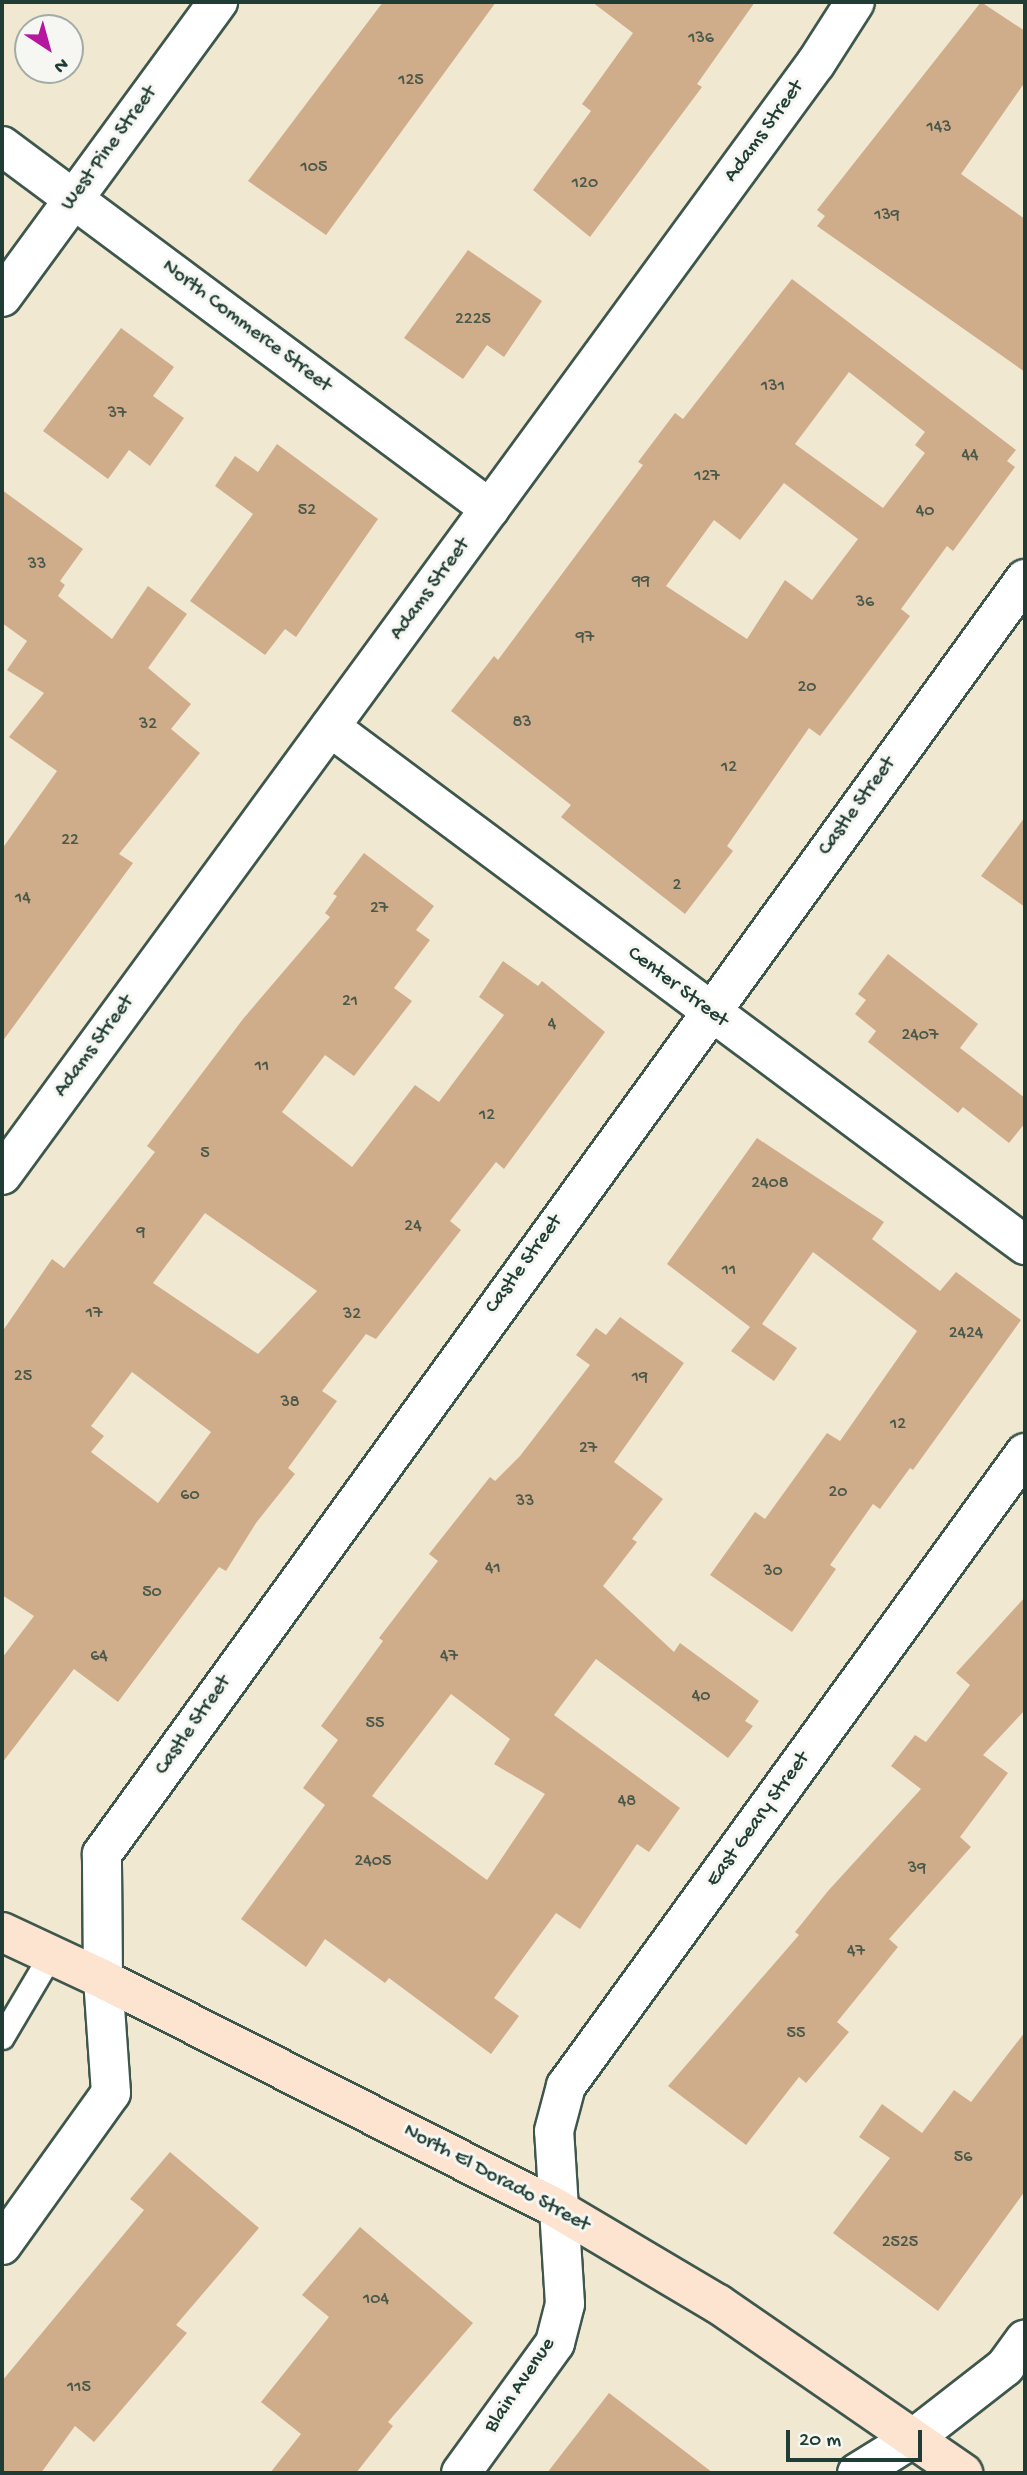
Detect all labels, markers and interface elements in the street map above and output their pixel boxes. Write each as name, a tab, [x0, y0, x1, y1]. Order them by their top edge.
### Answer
north arrow	[14, 14, 84, 84]
house number: 136	[688, 28, 714, 50]
text: N	[49, 52, 72, 78]
house number: 125	[398, 70, 424, 92]
street label: Adams Street	[720, 76, 810, 188]
street label: West Pine Street	[56, 82, 164, 216]
house number: 143	[926, 117, 952, 139]
house number: 105	[301, 157, 327, 179]
house number: 120	[572, 173, 598, 195]
house number: 139	[874, 205, 900, 227]
street label: North Commerce Street	[156, 255, 336, 399]
house number: 2225	[455, 309, 491, 331]
house number: 131	[761, 376, 785, 398]
house number: 37	[108, 403, 126, 425]
house number: 44	[961, 445, 979, 467]
house number: 127	[694, 466, 720, 488]
house number: 52	[298, 500, 316, 522]
house number: 40	[916, 501, 934, 523]
street label: Adams Street	[386, 534, 476, 646]
house number: 33	[28, 554, 46, 576]
house number: 99	[632, 571, 650, 593]
house number: 36	[856, 592, 874, 614]
house number: 97	[576, 627, 594, 649]
house number: 20	[797, 677, 817, 699]
house number: 83	[512, 712, 532, 734]
house number: 32	[139, 714, 157, 736]
street label: Castle Street	[814, 753, 902, 861]
house number: 12	[721, 757, 737, 779]
house number: 22	[61, 830, 79, 852]
house number: 2	[673, 875, 681, 897]
house number: 14	[15, 888, 31, 910]
house number: 27	[370, 898, 388, 920]
street label: Center Street	[621, 942, 733, 1034]
street label: Adams Street	[50, 991, 140, 1103]
house number: 21	[342, 991, 358, 1013]
house number: 4	[548, 1014, 556, 1036]
house number: 2407	[902, 1025, 938, 1047]
house number: 11	[255, 1056, 269, 1078]
house number: 12	[479, 1105, 495, 1127]
house number: 5	[200, 1143, 210, 1165]
house number: 2408	[751, 1173, 789, 1195]
street label: Castle Street	[481, 1211, 569, 1319]
house number: 24	[404, 1216, 422, 1238]
house number: 9	[136, 1222, 146, 1244]
house number: 11	[722, 1260, 736, 1282]
house number: 17	[86, 1303, 102, 1325]
house number: 32	[343, 1304, 361, 1326]
house number: 2424	[949, 1323, 983, 1345]
house number: 25	[14, 1366, 32, 1388]
house number: 19	[632, 1367, 648, 1389]
house number: 38	[280, 1392, 300, 1414]
house number: 12	[890, 1414, 906, 1436]
house number: 27	[579, 1438, 597, 1460]
house number: 20	[828, 1482, 848, 1504]
house number: 60	[180, 1485, 200, 1507]
house number: 33	[516, 1491, 534, 1513]
house number: 41	[485, 1558, 501, 1580]
house number: 30	[763, 1561, 783, 1583]
house number: 50	[142, 1582, 162, 1604]
house number: 64	[90, 1646, 108, 1668]
house number: 47	[440, 1646, 458, 1668]
street label: Castle Street	[150, 1671, 238, 1781]
house number: 40	[692, 1686, 710, 1708]
house number: 55	[366, 1713, 384, 1735]
street label: East Geary Street	[702, 1748, 816, 1892]
house number: 48	[618, 1791, 636, 1813]
house number: 2405	[354, 1851, 392, 1873]
house number: 39	[908, 1858, 926, 1880]
house number: 47	[847, 1941, 865, 1963]
house number: 55	[787, 2023, 805, 2045]
street label: North El Dorado Street	[399, 2119, 593, 2239]
house number: 56	[954, 2147, 972, 2169]
house number: 2525	[882, 2232, 918, 2254]
house number: 104	[363, 2289, 389, 2311]
street label: Blain Avenue	[480, 2333, 562, 2439]
house number: 115	[67, 2377, 91, 2399]
scale bar	[789, 2416, 926, 2460]
text: 20 m	[799, 2429, 841, 2454]

